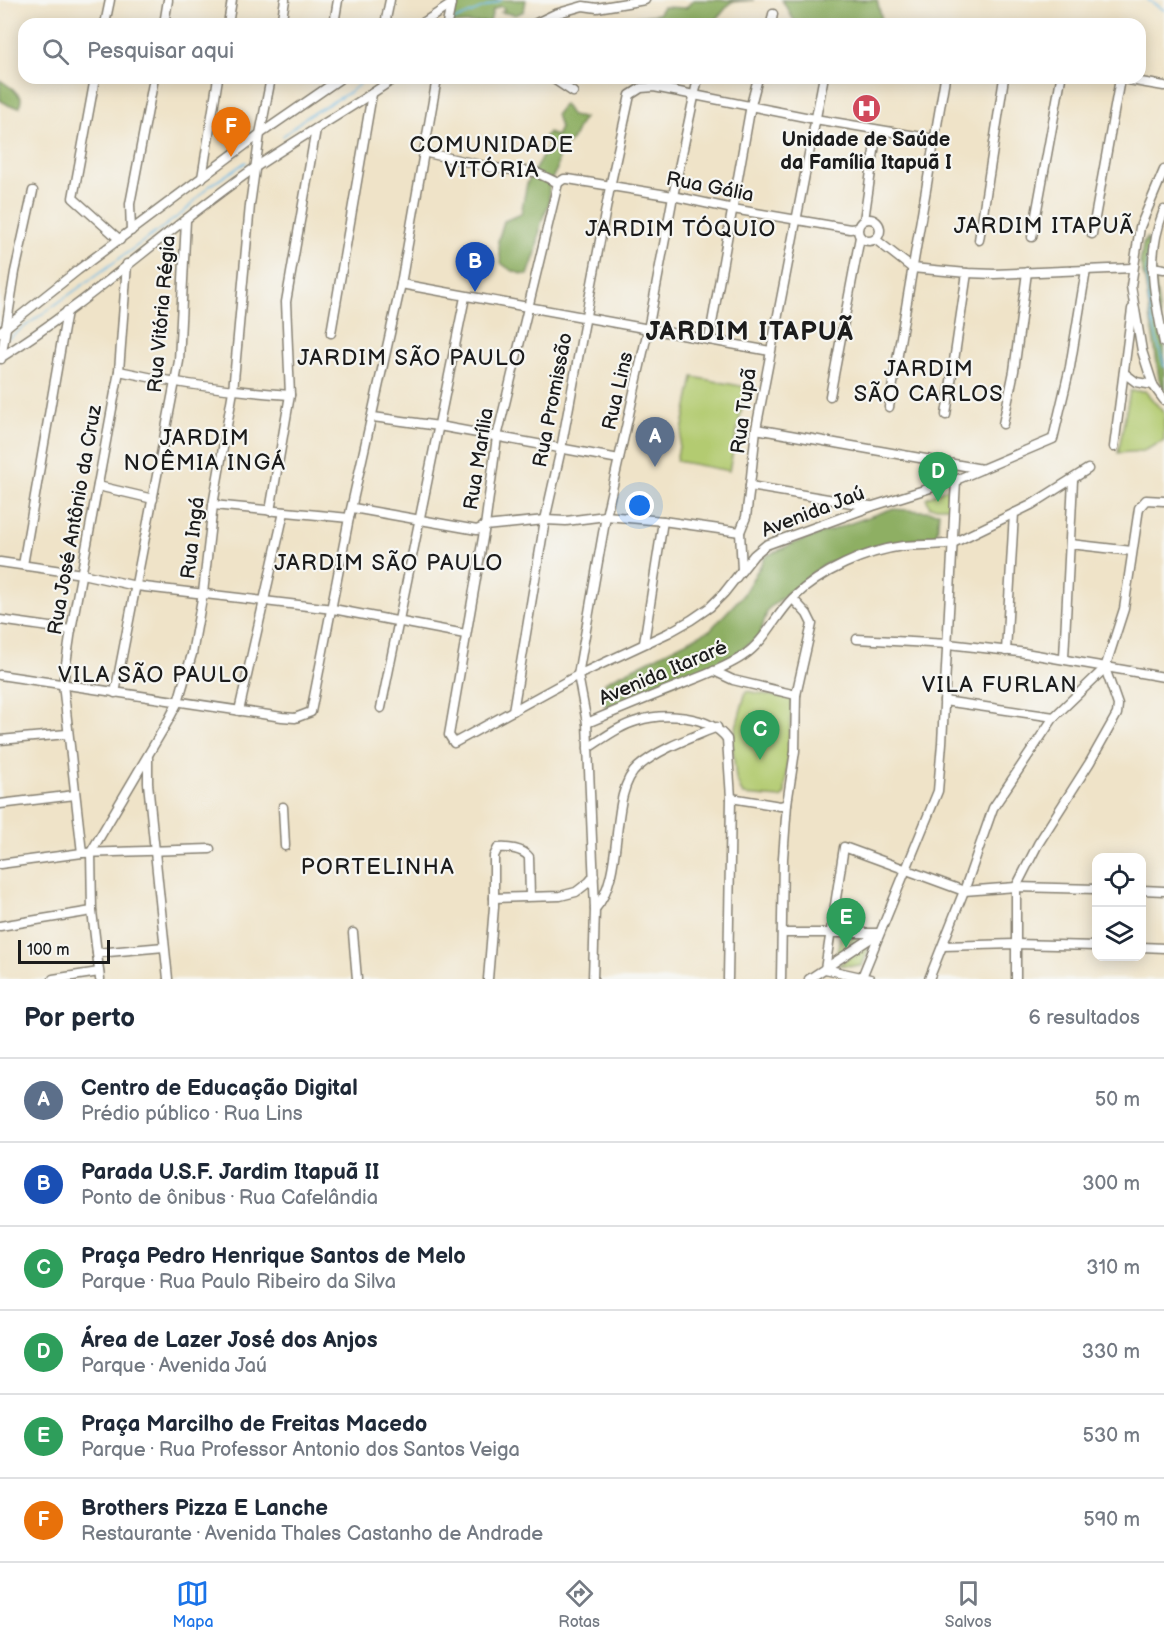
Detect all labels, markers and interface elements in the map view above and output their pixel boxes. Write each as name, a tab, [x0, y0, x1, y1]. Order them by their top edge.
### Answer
search box	[18, 18, 1146, 84]
icon: search	[39, 35, 72, 68]
text: Pesquisar aqui	[87, 38, 234, 65]
hospital icon: Unidade de Saúde da Família Itapuã I	[850, 93, 882, 125]
pin: F	[212, 108, 250, 157]
place label: Unidade de Saúde da Família Itapuã I	[780, 128, 952, 175]
district label: COMUNIDADE VITÓRIA	[409, 132, 575, 184]
street label: Rua Gália	[664, 167, 756, 207]
district label: JARDIM ITAPUÃ	[954, 213, 1134, 240]
district label: JARDIM TÓQUIO	[585, 215, 777, 243]
street label: Rua Vitória Régia	[143, 234, 181, 394]
pin: B	[456, 242, 494, 292]
district label: JARDIM ITAPUÃ	[646, 315, 854, 348]
street label: Rua Promissão	[528, 331, 578, 469]
district label: JARDIM SÃO PAULO	[297, 345, 527, 372]
street label: Rua Lins	[597, 350, 639, 432]
district label: JARDIM SÃO CARLOS	[854, 356, 1004, 408]
street label: Rua Tupã	[726, 367, 762, 455]
street label: Rua José Antônio da Cruz	[43, 403, 107, 637]
street label: Rua Marília	[459, 406, 499, 512]
pin: A	[636, 418, 674, 467]
district label: JARDIM NOÊMIA INGÁ	[124, 425, 286, 477]
pin: D	[918, 452, 958, 502]
street label: Avenida Jaú	[758, 481, 868, 543]
your location	[625, 491, 654, 520]
street label: Rua Ingá	[176, 496, 210, 580]
district label: JARDIM SÃO PAULO	[274, 550, 504, 577]
street label: Avenida Itararé	[595, 635, 731, 711]
district label: VILA SÃO PAULO	[58, 662, 250, 689]
district label: VILA FURLAN	[922, 672, 1078, 699]
pin: C	[740, 710, 780, 760]
map controls	[1092, 853, 1146, 961]
button: locate	[1092, 853, 1146, 907]
district label: PORTELINHA	[301, 854, 455, 881]
pin: E	[826, 898, 866, 948]
button: layers	[1092, 907, 1146, 961]
scale bar	[18, 937, 110, 965]
text: 100 m	[27, 941, 70, 960]
text: Por perto	[24, 1003, 135, 1034]
text: 6 resultados	[1029, 1006, 1140, 1030]
text: Centro de Educação Digital	[81, 1075, 358, 1102]
text: A	[37, 1088, 50, 1112]
text: 50 m	[1095, 1088, 1140, 1112]
text: Prédio público · Rua Lins	[81, 1102, 303, 1126]
text: Parada U.S.F. Jardim Itapuã II	[81, 1159, 379, 1186]
text: B	[36, 1172, 51, 1196]
text: 300 m	[1082, 1172, 1140, 1196]
text: Ponto de ônibus · Rua Cafelândia	[81, 1186, 378, 1210]
text: Praça Pedro Henrique Santos de Melo	[81, 1243, 466, 1270]
text: C	[36, 1256, 51, 1280]
text: 310 m	[1086, 1256, 1140, 1280]
text: Parque · Rua Paulo Ribeiro da Silva	[81, 1270, 396, 1294]
text: Área de Lazer José dos Anjos	[81, 1327, 377, 1354]
text: D	[37, 1340, 50, 1364]
text: 330 m	[1082, 1340, 1140, 1364]
text: Parque · Avenida Jaú	[81, 1354, 267, 1378]
text: Praça Marcilho de Freitas Macedo	[81, 1411, 427, 1438]
text: E	[37, 1424, 50, 1448]
text: 530 m	[1083, 1424, 1140, 1448]
text: Parque · Rua Professor Antonio dos Santos Veiga	[81, 1438, 520, 1462]
text: Brothers Pizza E Lanche	[81, 1495, 328, 1522]
text: F	[37, 1508, 50, 1532]
text: 590 m	[1083, 1508, 1140, 1532]
text: Restaurante · Avenida Thales Castanho de Andrade	[81, 1522, 543, 1546]
tab: Mapa	[172, 1577, 214, 1632]
tab: Rotas	[558, 1577, 600, 1632]
tab: Salvos	[945, 1577, 992, 1632]

